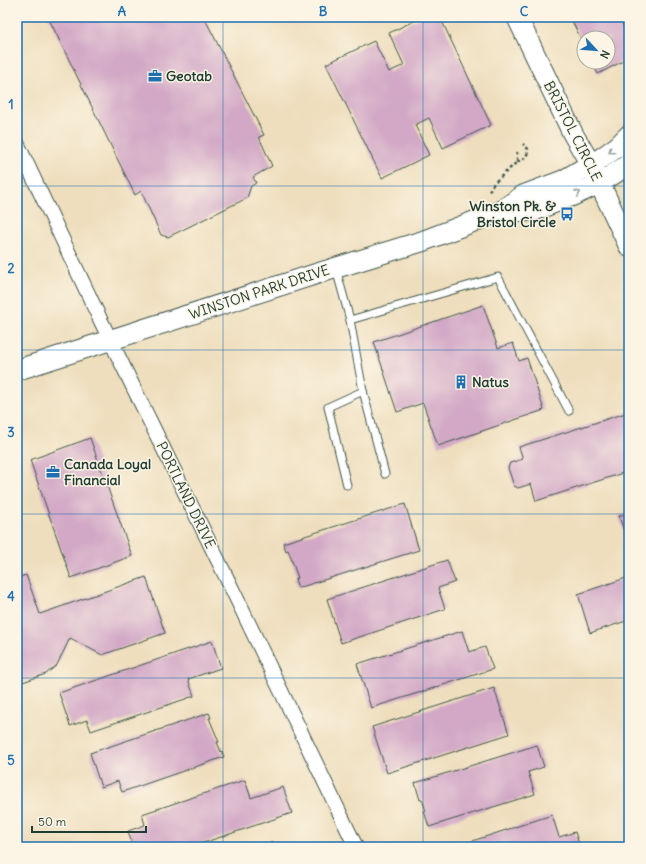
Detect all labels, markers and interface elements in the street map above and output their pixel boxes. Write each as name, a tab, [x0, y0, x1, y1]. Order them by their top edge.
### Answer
text: A	[118, 3, 127, 20]
text: B	[319, 3, 328, 20]
text: C	[520, 3, 529, 20]
north arrow	[576, 30, 616, 70]
text: N	[597, 48, 613, 61]
place label: Geotab	[166, 67, 212, 85]
office icon: Geotab	[147, 68, 163, 84]
street label: BRISTOL CIRCLE	[540, 78, 606, 184]
text: 1	[8, 96, 14, 113]
one-way arrow	[608, 146, 615, 154]
one-way arrow	[574, 190, 581, 198]
place label: Winston Pk. & Bristol Circle	[469, 197, 556, 231]
bus stop icon: Winston Pk. & Bristol Circle	[559, 206, 575, 222]
text: 2	[7, 260, 15, 277]
street label: WINSTON PARK DRIVE	[186, 261, 332, 323]
place label: Natus	[472, 373, 509, 391]
building icon: Natus	[453, 374, 469, 390]
text: 3	[7, 424, 15, 441]
street label: PORTLAND DRIVE	[152, 439, 220, 551]
place label: Canada Loyal Financial	[64, 455, 151, 489]
office icon: Canada Loyal Financial	[45, 464, 61, 480]
text: 4	[7, 588, 15, 605]
text: 5	[7, 752, 15, 769]
scale bar	[32, 808, 146, 834]
text: 50 m	[38, 814, 67, 829]

